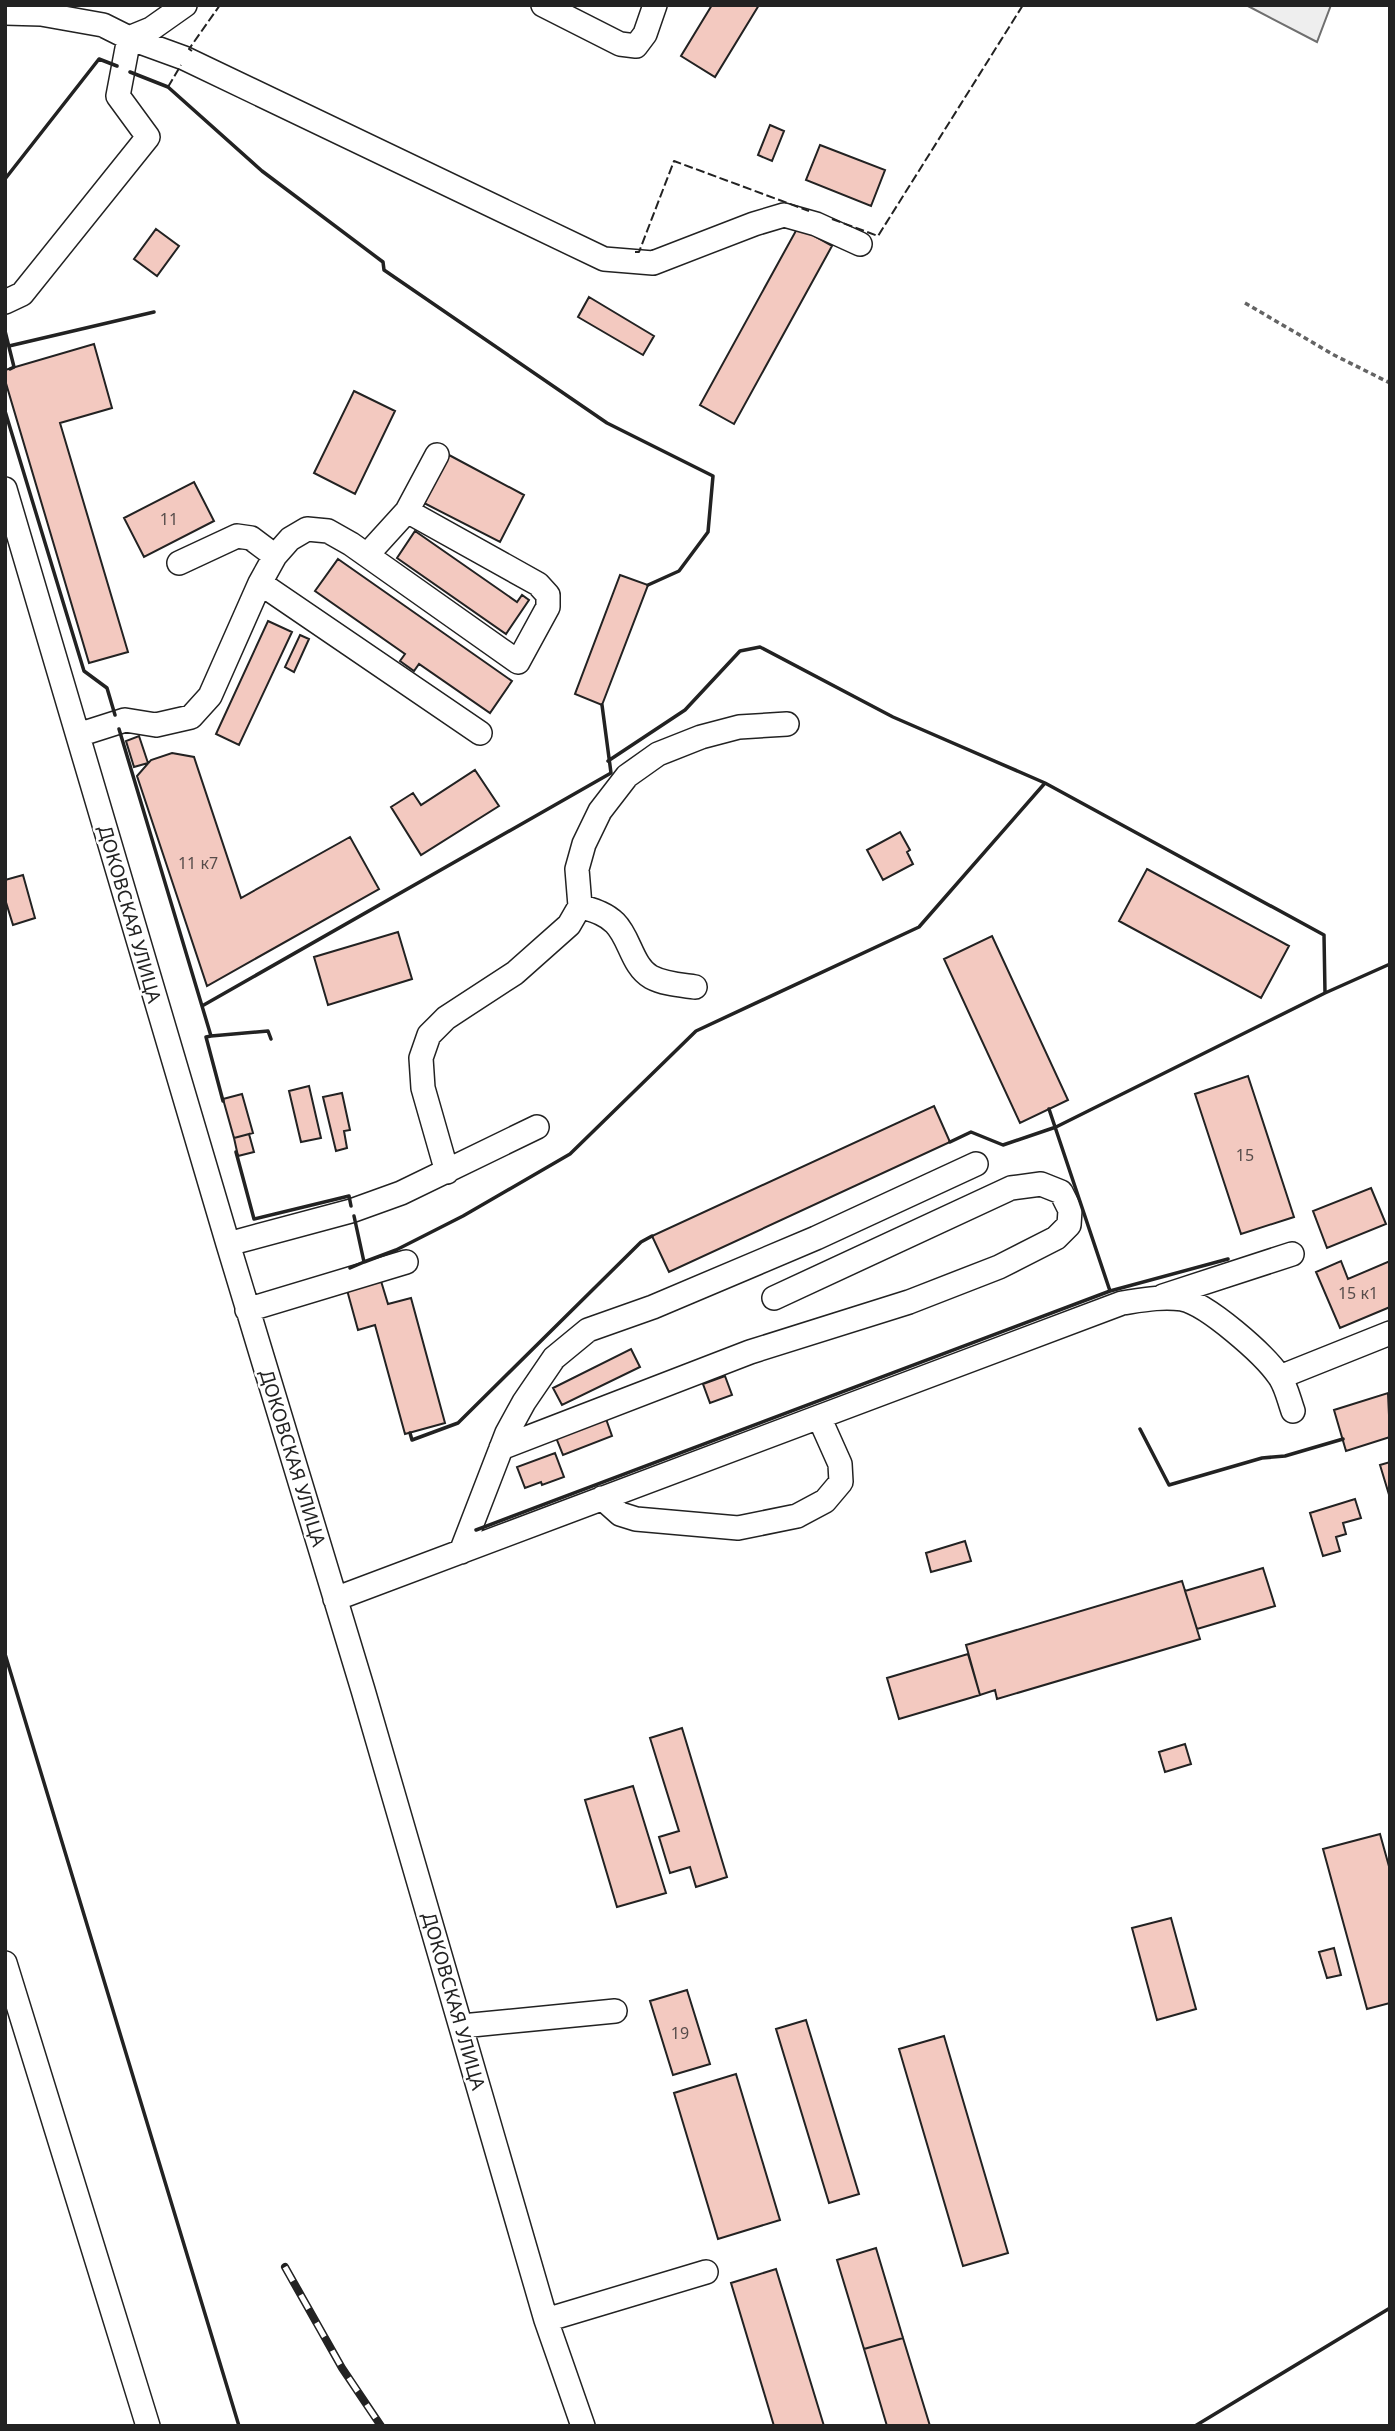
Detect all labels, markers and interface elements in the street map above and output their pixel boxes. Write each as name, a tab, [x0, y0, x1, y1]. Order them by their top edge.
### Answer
house number: 11	[160, 508, 178, 530]
street label: ДОКОВСКАЯ УЛИЦА	[92, 822, 168, 1007]
house number: 11 к7	[178, 852, 218, 874]
house number: 15	[1236, 1144, 1254, 1166]
house number: 15 к1	[1338, 1282, 1378, 1304]
street label: ДОКОВСКАЯ УЛИЦА	[254, 1366, 333, 1550]
street label: ДОКОВСКАЯ УЛИЦА	[416, 1909, 492, 2094]
house number: 19	[671, 2022, 689, 2044]

